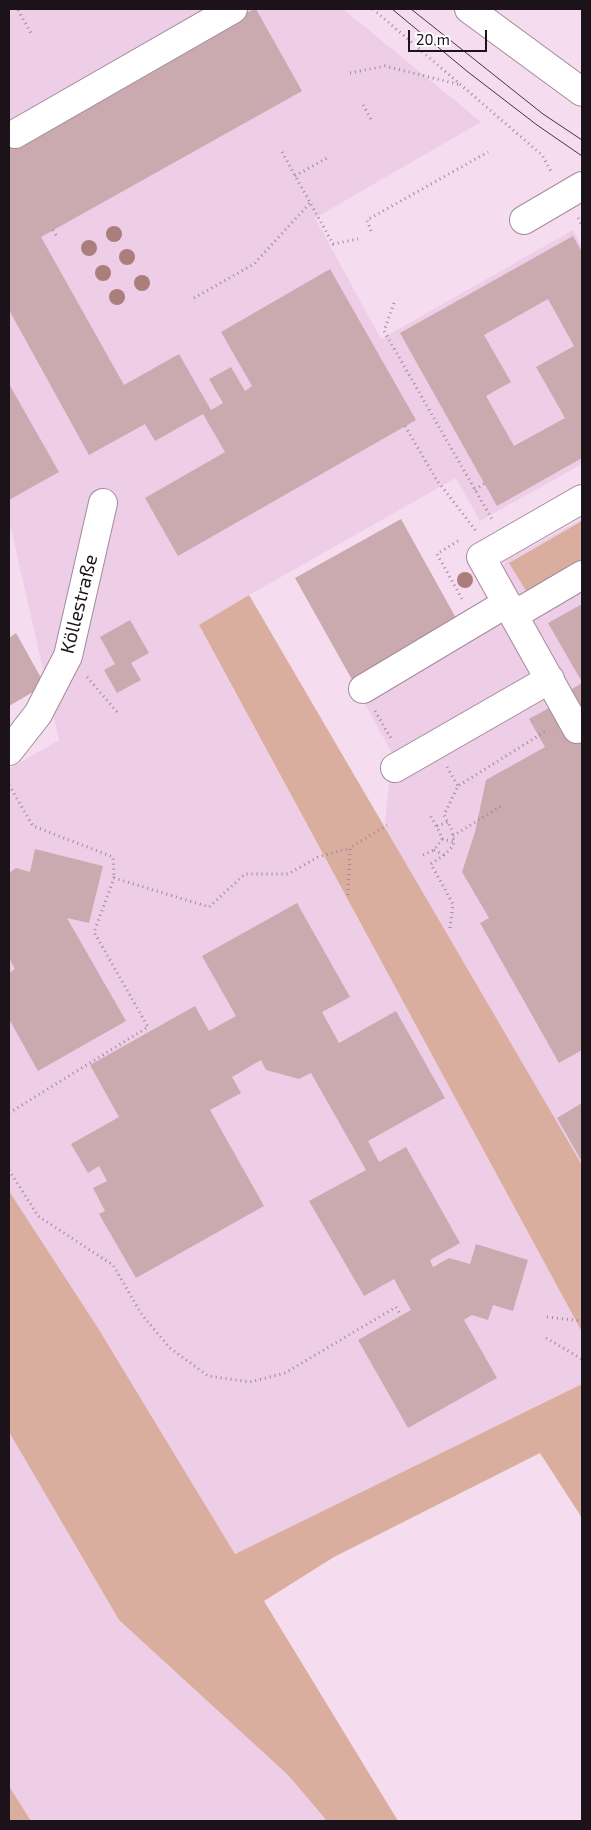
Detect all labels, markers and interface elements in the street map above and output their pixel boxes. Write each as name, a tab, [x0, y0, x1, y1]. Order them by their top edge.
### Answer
scale bar	[411, 20, 490, 52]
text: 20 m	[416, 30, 450, 48]
street label: Köllestraße	[56, 552, 102, 656]

